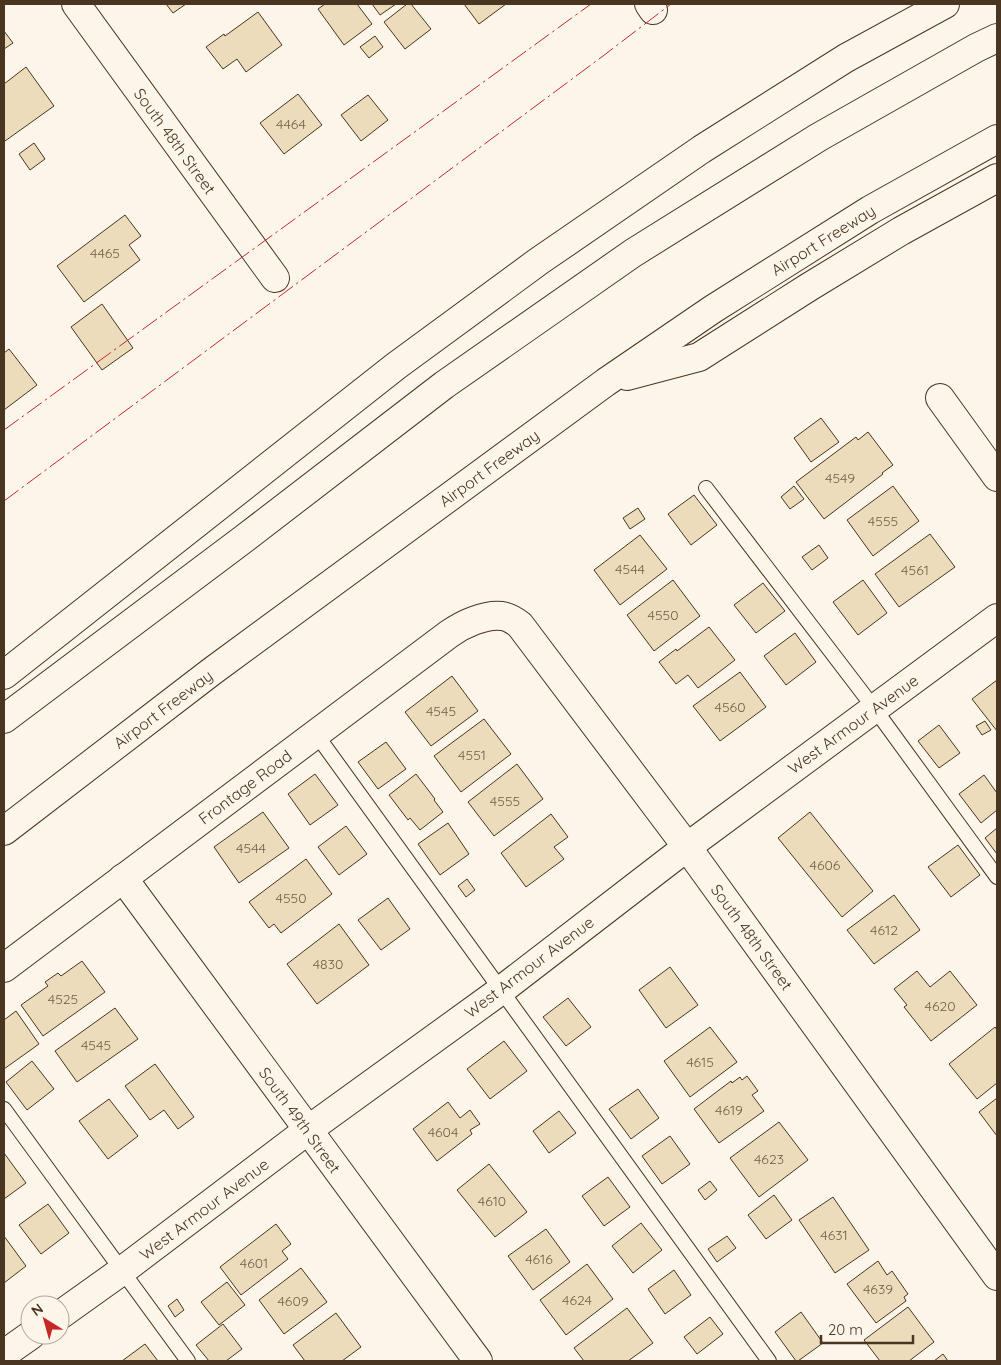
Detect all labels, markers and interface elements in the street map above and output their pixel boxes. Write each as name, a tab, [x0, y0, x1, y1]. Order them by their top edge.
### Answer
street label: South 48th Street	[130, 84, 220, 198]
house number: 4464	[276, 115, 306, 133]
street label: Airport Freeway	[767, 200, 879, 280]
house number: 4465	[90, 244, 120, 262]
street label: Airport Freeway	[435, 425, 543, 511]
house number: 4549	[825, 469, 855, 487]
house number: 4555	[868, 512, 898, 530]
house number: 4544	[615, 560, 645, 578]
house number: 4561	[901, 561, 929, 579]
house number: 4550	[647, 606, 679, 624]
street label: Airport Freeway	[109, 665, 217, 753]
street label: West Armour Avenue	[784, 670, 922, 778]
house number: 4560	[715, 698, 745, 716]
house number: 4545	[426, 702, 456, 720]
street label: Frontage Road	[194, 745, 296, 829]
house number: 4551	[458, 746, 486, 764]
house number: 4555	[490, 792, 520, 810]
house number: 4544	[236, 839, 266, 857]
house number: 4606	[810, 856, 841, 874]
street label: South 48th Street	[707, 880, 797, 994]
house number: 4550	[275, 889, 307, 907]
street label: West Armour Avenue	[460, 912, 598, 1022]
house number: 4612	[870, 921, 898, 939]
house number: 4830	[313, 955, 343, 973]
house number: 4525	[48, 990, 78, 1008]
house number: 4620	[925, 997, 956, 1015]
house number: 4545	[81, 1036, 111, 1054]
house number: 4615	[686, 1053, 714, 1071]
street label: South 49th Street	[255, 1063, 345, 1177]
house number: 4619	[715, 1101, 743, 1119]
house number: 4604	[428, 1123, 458, 1141]
house number: 4623	[754, 1150, 784, 1168]
street label: West Armour Avenue	[135, 1154, 273, 1264]
house number: 4610	[478, 1192, 506, 1210]
house number: 4631	[820, 1226, 848, 1244]
house number: 4616	[525, 1250, 553, 1268]
house number: 4601	[240, 1254, 268, 1272]
house number: 4639	[863, 1280, 893, 1298]
house number: 4624	[562, 1291, 592, 1309]
house number: 4609	[277, 1292, 309, 1310]
north arrow	[20, 1295, 70, 1345]
text: N	[28, 1299, 47, 1320]
scale bar	[821, 1312, 914, 1344]
text: 20 m	[828, 1320, 863, 1339]

